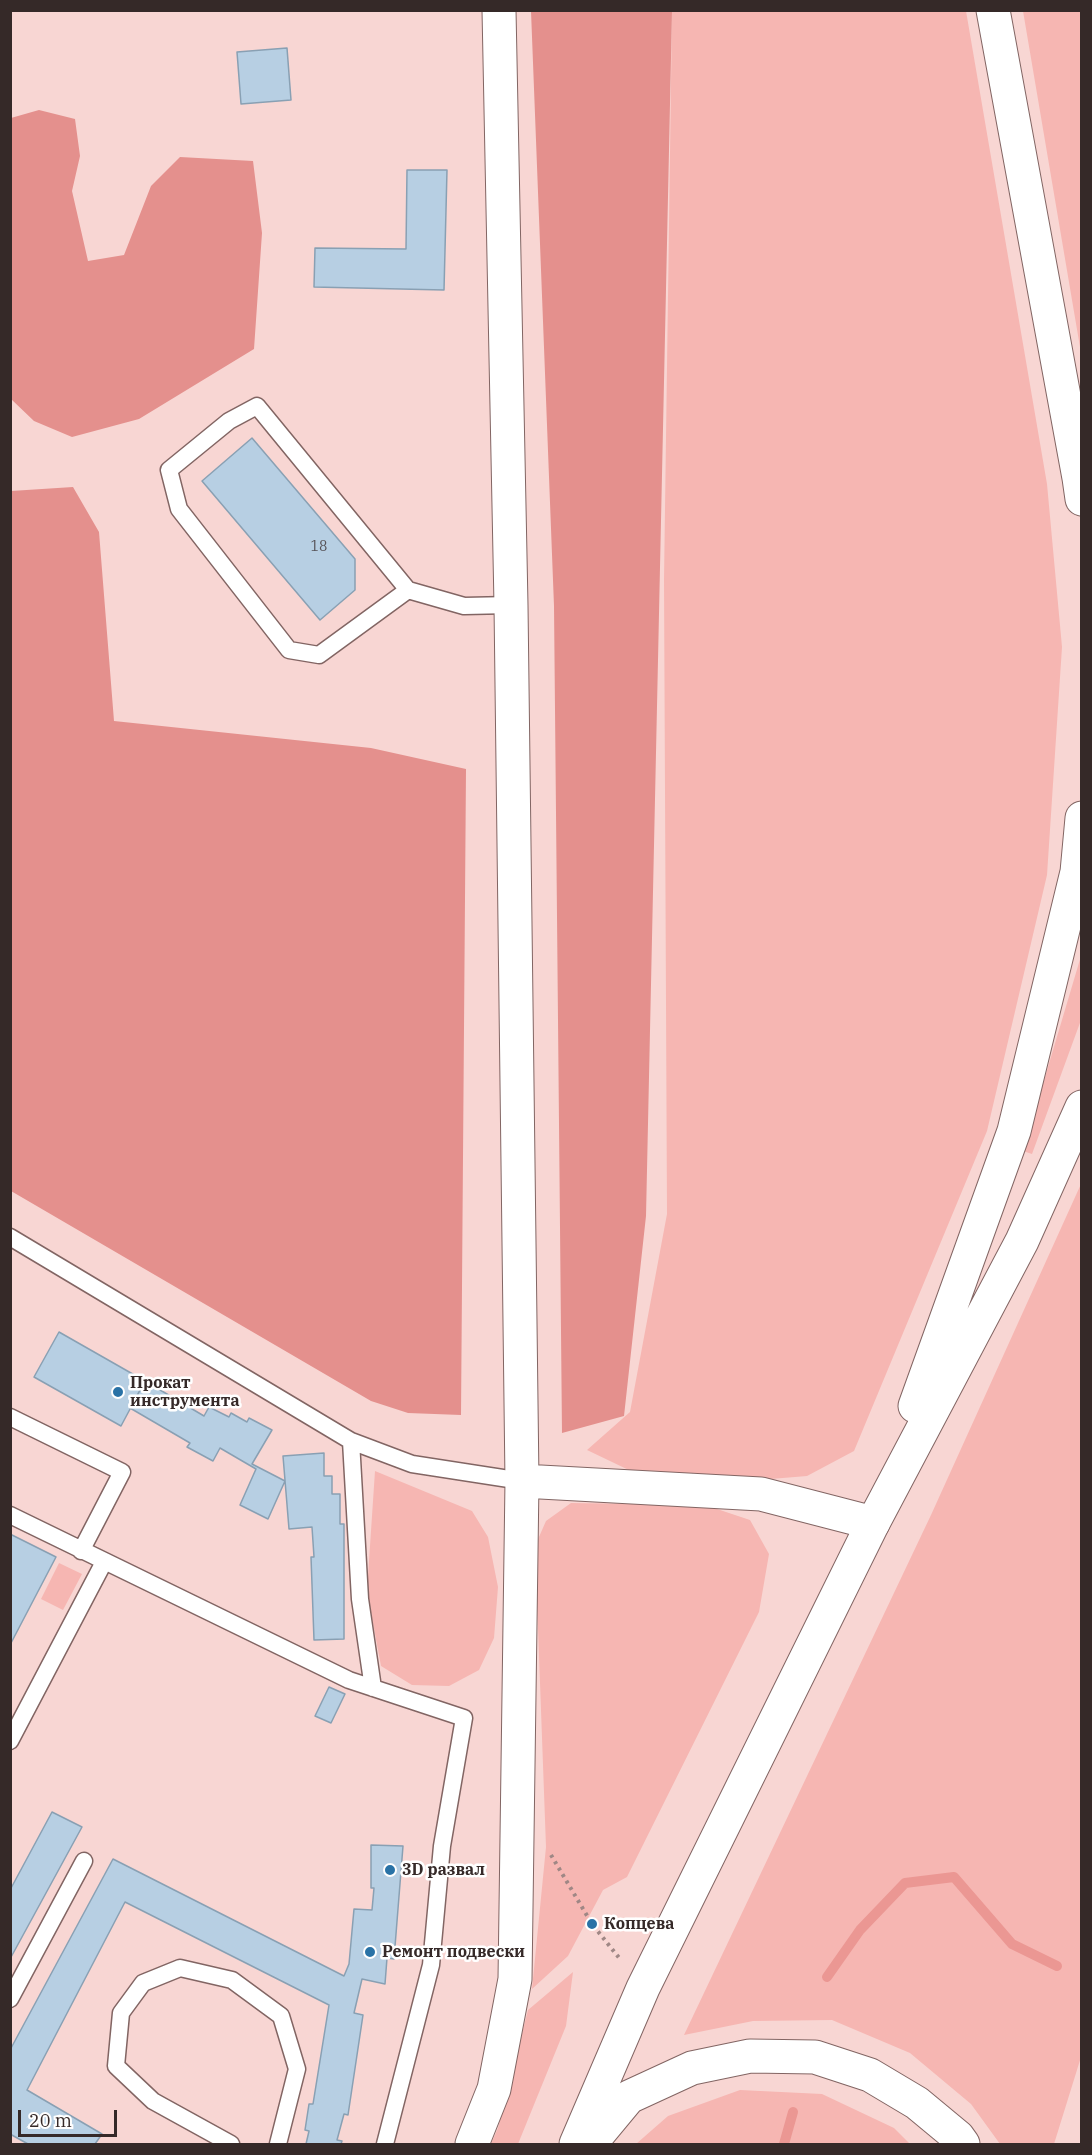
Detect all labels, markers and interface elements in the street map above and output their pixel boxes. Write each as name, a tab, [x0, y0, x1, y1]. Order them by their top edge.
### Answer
house number: 18	[311, 539, 327, 555]
place label: Прокат инструмента	[130, 1373, 240, 1411]
marker: Прокат инструмента	[111, 1385, 125, 1399]
place label: 3D развал	[402, 1860, 485, 1880]
marker: 3D развал	[383, 1863, 397, 1877]
place label: Копцева	[604, 1914, 674, 1934]
marker: Копцева	[585, 1917, 599, 1931]
place label: Ремонт подвески	[382, 1942, 525, 1962]
marker: Ремонт подвески	[363, 1945, 377, 1959]
scale bar	[21, 2098, 120, 2136]
text: 20 m	[29, 2109, 72, 2132]

